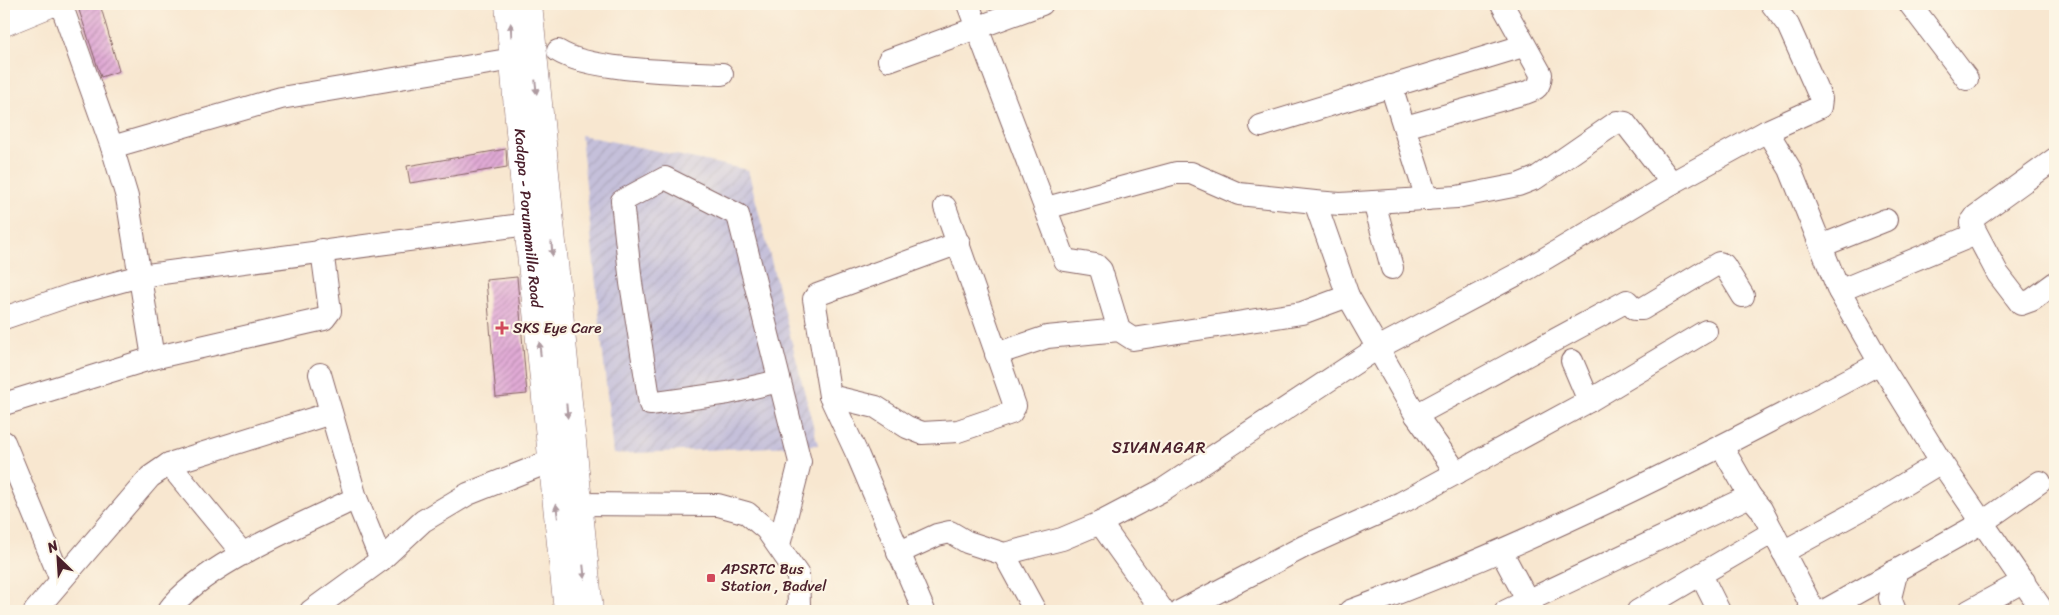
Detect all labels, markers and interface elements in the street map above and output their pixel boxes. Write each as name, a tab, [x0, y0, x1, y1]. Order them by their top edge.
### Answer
one-way arrow	[506, 22, 514, 38]
one-way arrow	[533, 79, 541, 95]
street label: Kadapa - Porumamilla Road	[507, 127, 550, 310]
one-way arrow	[548, 241, 556, 257]
place label: SKS Eye Care	[513, 315, 601, 341]
marker: SKS Eye Care	[495, 321, 509, 335]
one-way arrow	[536, 341, 544, 357]
one-way arrow	[564, 403, 572, 419]
district label: SIVANAGAR	[1112, 433, 1206, 462]
one-way arrow	[553, 502, 561, 518]
north arrow	[32, 532, 82, 582]
text: N	[42, 533, 63, 560]
place label: APSRTC Bus Station , Badvel	[720, 556, 827, 599]
one-way arrow	[581, 565, 589, 581]
marker: APSRTC Bus Station , Badvel	[705, 572, 717, 584]

